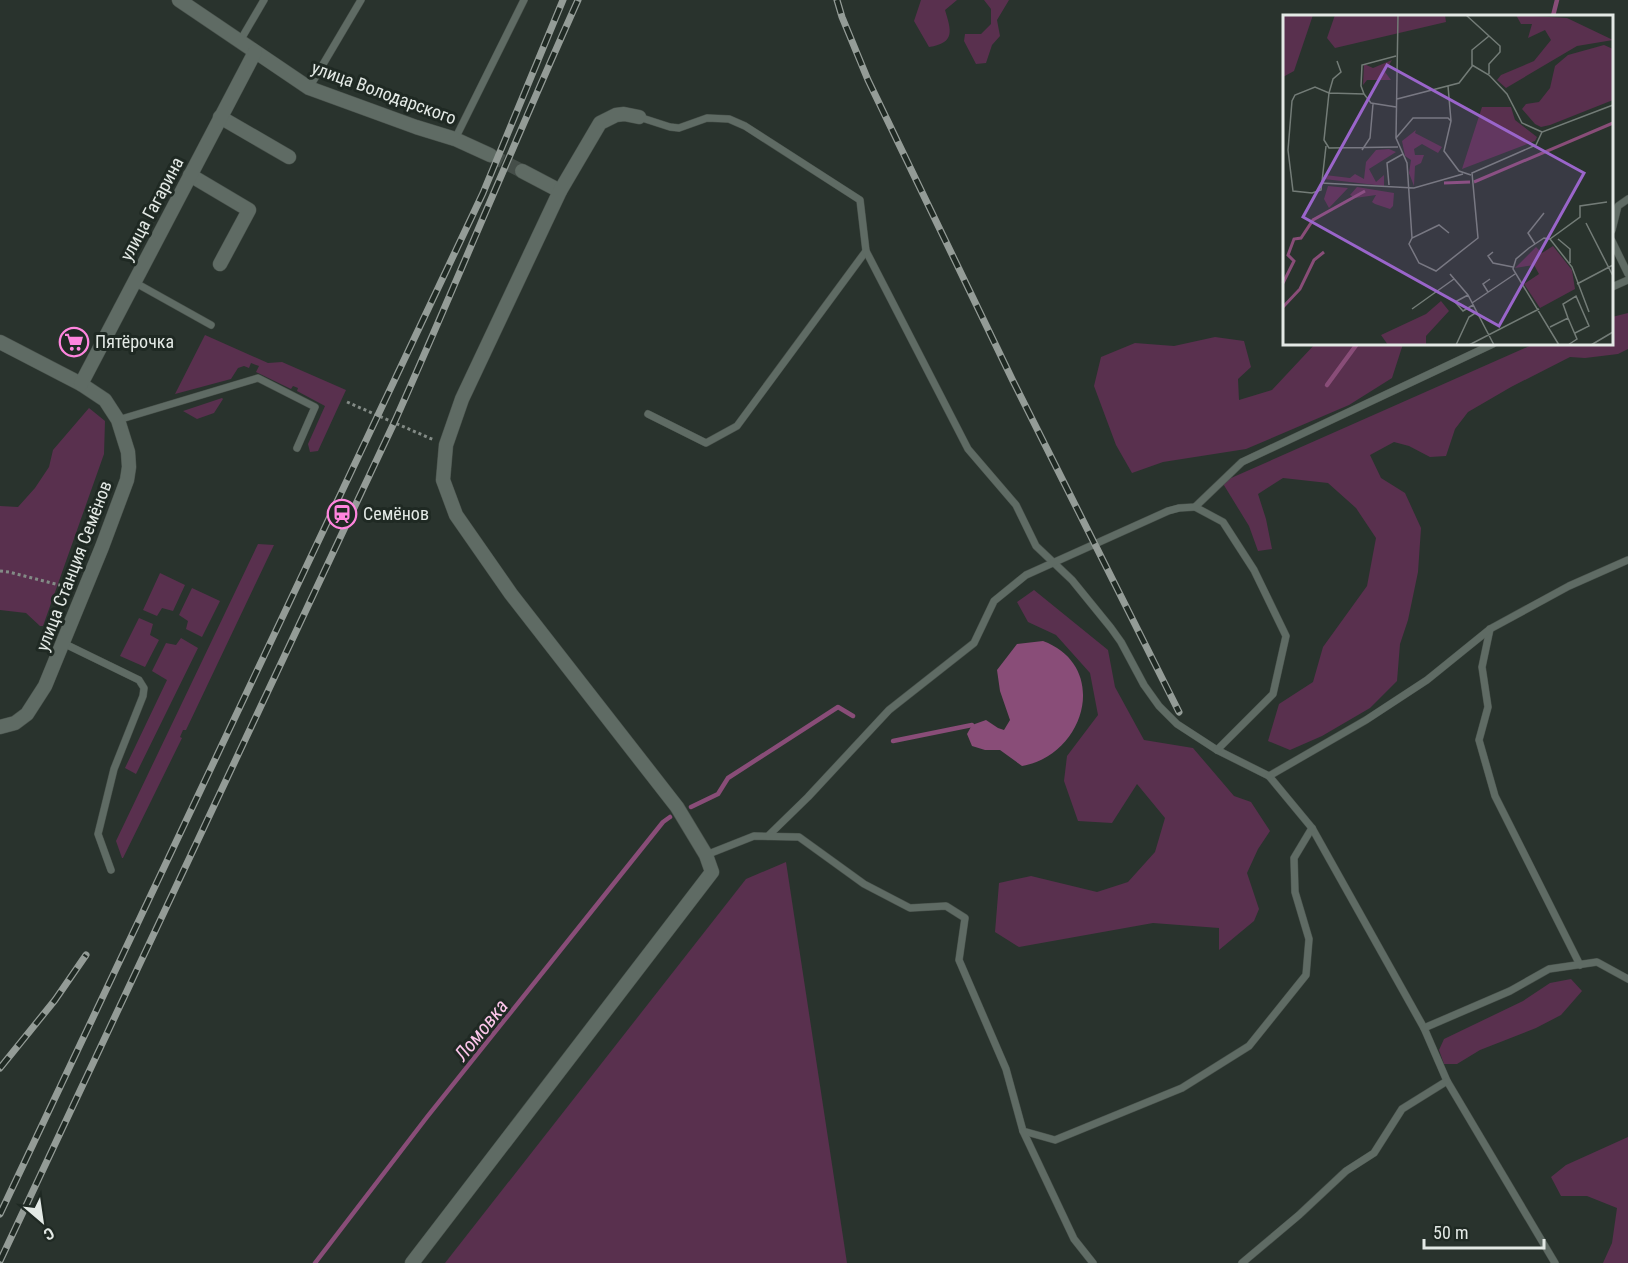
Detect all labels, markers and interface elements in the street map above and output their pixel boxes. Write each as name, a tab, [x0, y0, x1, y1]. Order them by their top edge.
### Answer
inset map	[1283, 15, 1613, 345]
street label: улица Володарского	[309, 57, 459, 128]
street label: улица Гагарина	[115, 153, 188, 264]
supermarket icon: Пятёрочка	[58, 326, 90, 358]
place label: Пятёрочка	[95, 331, 174, 352]
street label: улица Станция Семёнов	[31, 478, 116, 654]
station icon: Семёнов	[326, 498, 358, 530]
place label: Семёнов	[363, 503, 429, 524]
water label: Ломовка	[448, 994, 513, 1066]
north arrow	[12, 1191, 72, 1251]
scale bar	[1424, 1212, 1544, 1250]
text: 50 m	[1433, 1222, 1468, 1243]
text: С	[40, 1223, 58, 1244]

